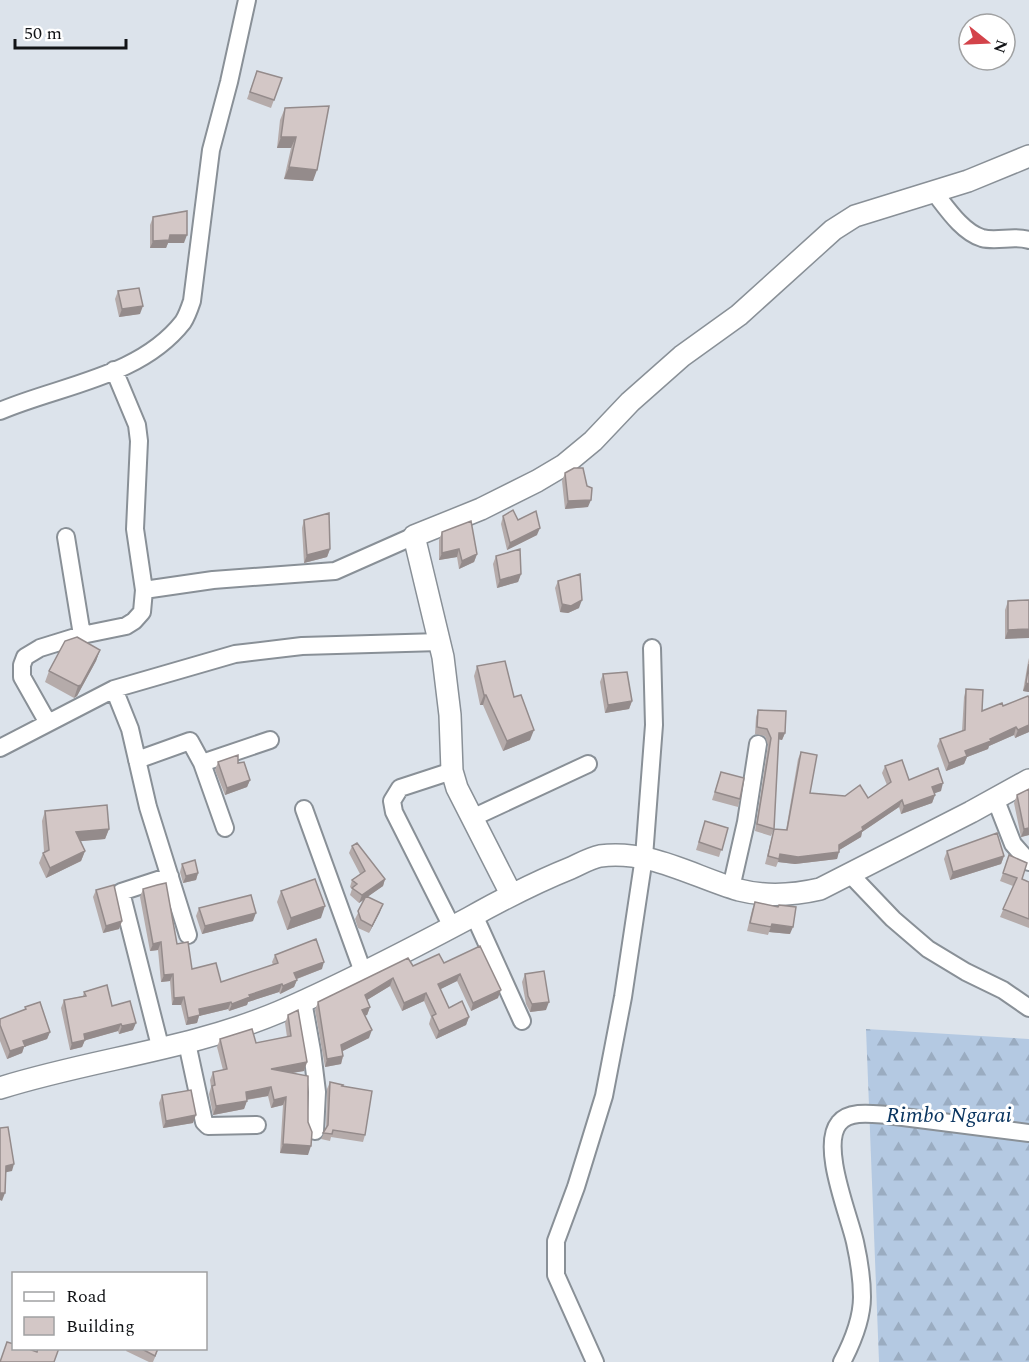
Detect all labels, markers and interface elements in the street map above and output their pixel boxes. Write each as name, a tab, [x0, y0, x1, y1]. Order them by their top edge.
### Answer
scale bar	[15, 12, 126, 50]
north arrow	[957, 12, 1017, 72]
text: 50 m	[24, 20, 62, 47]
text: N	[987, 36, 1014, 56]
park label: Rimbo Ngarai	[886, 1099, 1012, 1132]
legend	[12, 1272, 207, 1350]
text: Road	[66, 1283, 107, 1310]
text: Building	[66, 1313, 135, 1340]

